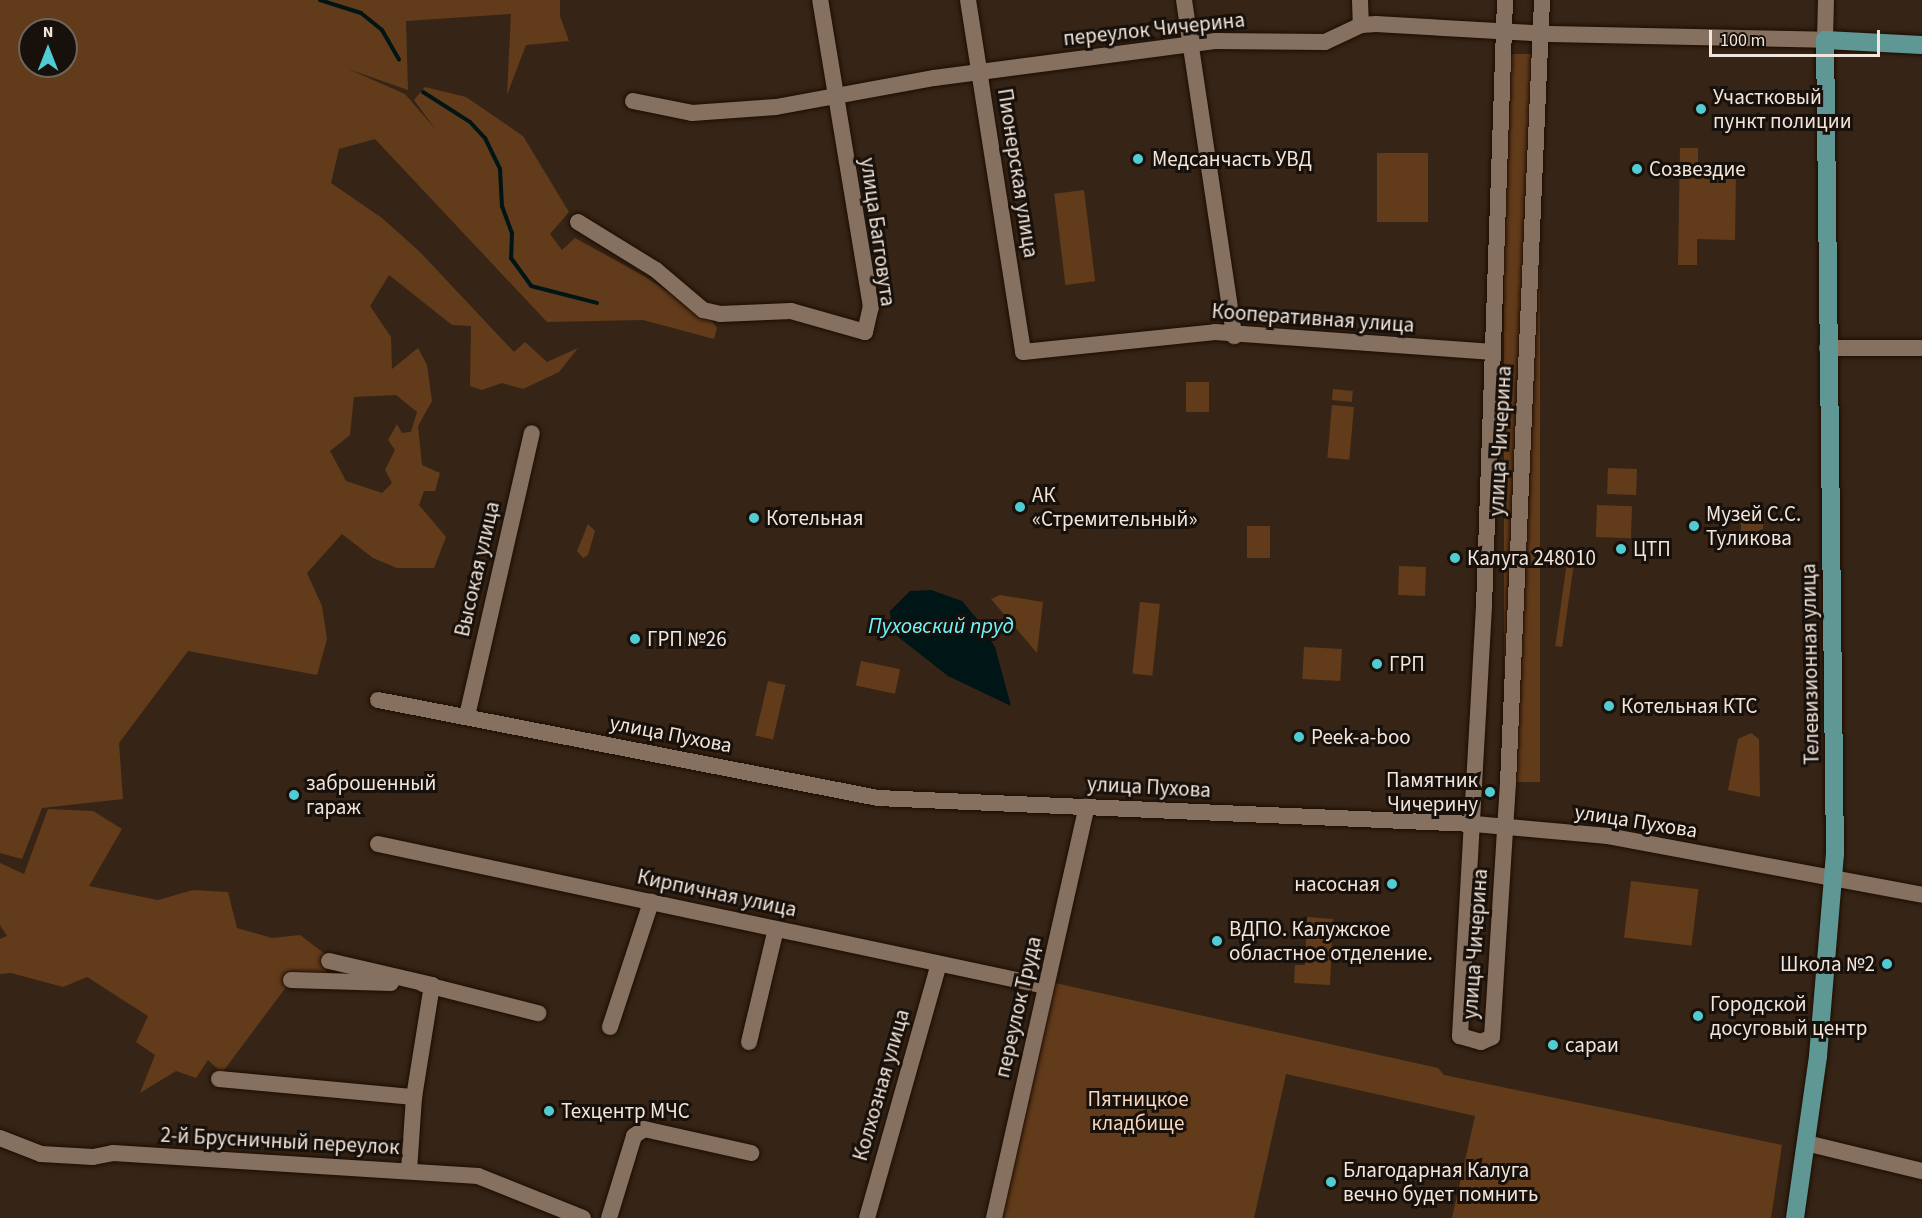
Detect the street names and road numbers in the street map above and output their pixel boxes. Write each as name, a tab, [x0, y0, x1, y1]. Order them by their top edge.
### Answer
street label: переулок Чичерина	[1062, 7, 1246, 51]
street label: Пионерская улица	[992, 87, 1044, 259]
street label: улица Багговута	[855, 156, 901, 308]
street label: Кооперативная улица	[1211, 298, 1415, 338]
street label: улица Чичерина	[1483, 365, 1517, 517]
street label: Высокая улица	[449, 499, 505, 639]
street label: Телевизионная улица	[1796, 563, 1824, 765]
street label: улица Пухова	[608, 710, 734, 758]
street label: улица Пухова	[1086, 771, 1212, 803]
street label: улица Пухова	[1573, 799, 1699, 843]
street label: Кирпичная улица	[635, 864, 799, 922]
street label: улица Чичерина	[1457, 868, 1493, 1020]
street label: переулок Труда	[989, 934, 1047, 1080]
street label: Колхозная улица	[847, 1006, 915, 1164]
street label: 2-й Брусничный переулок	[160, 1122, 400, 1160]

